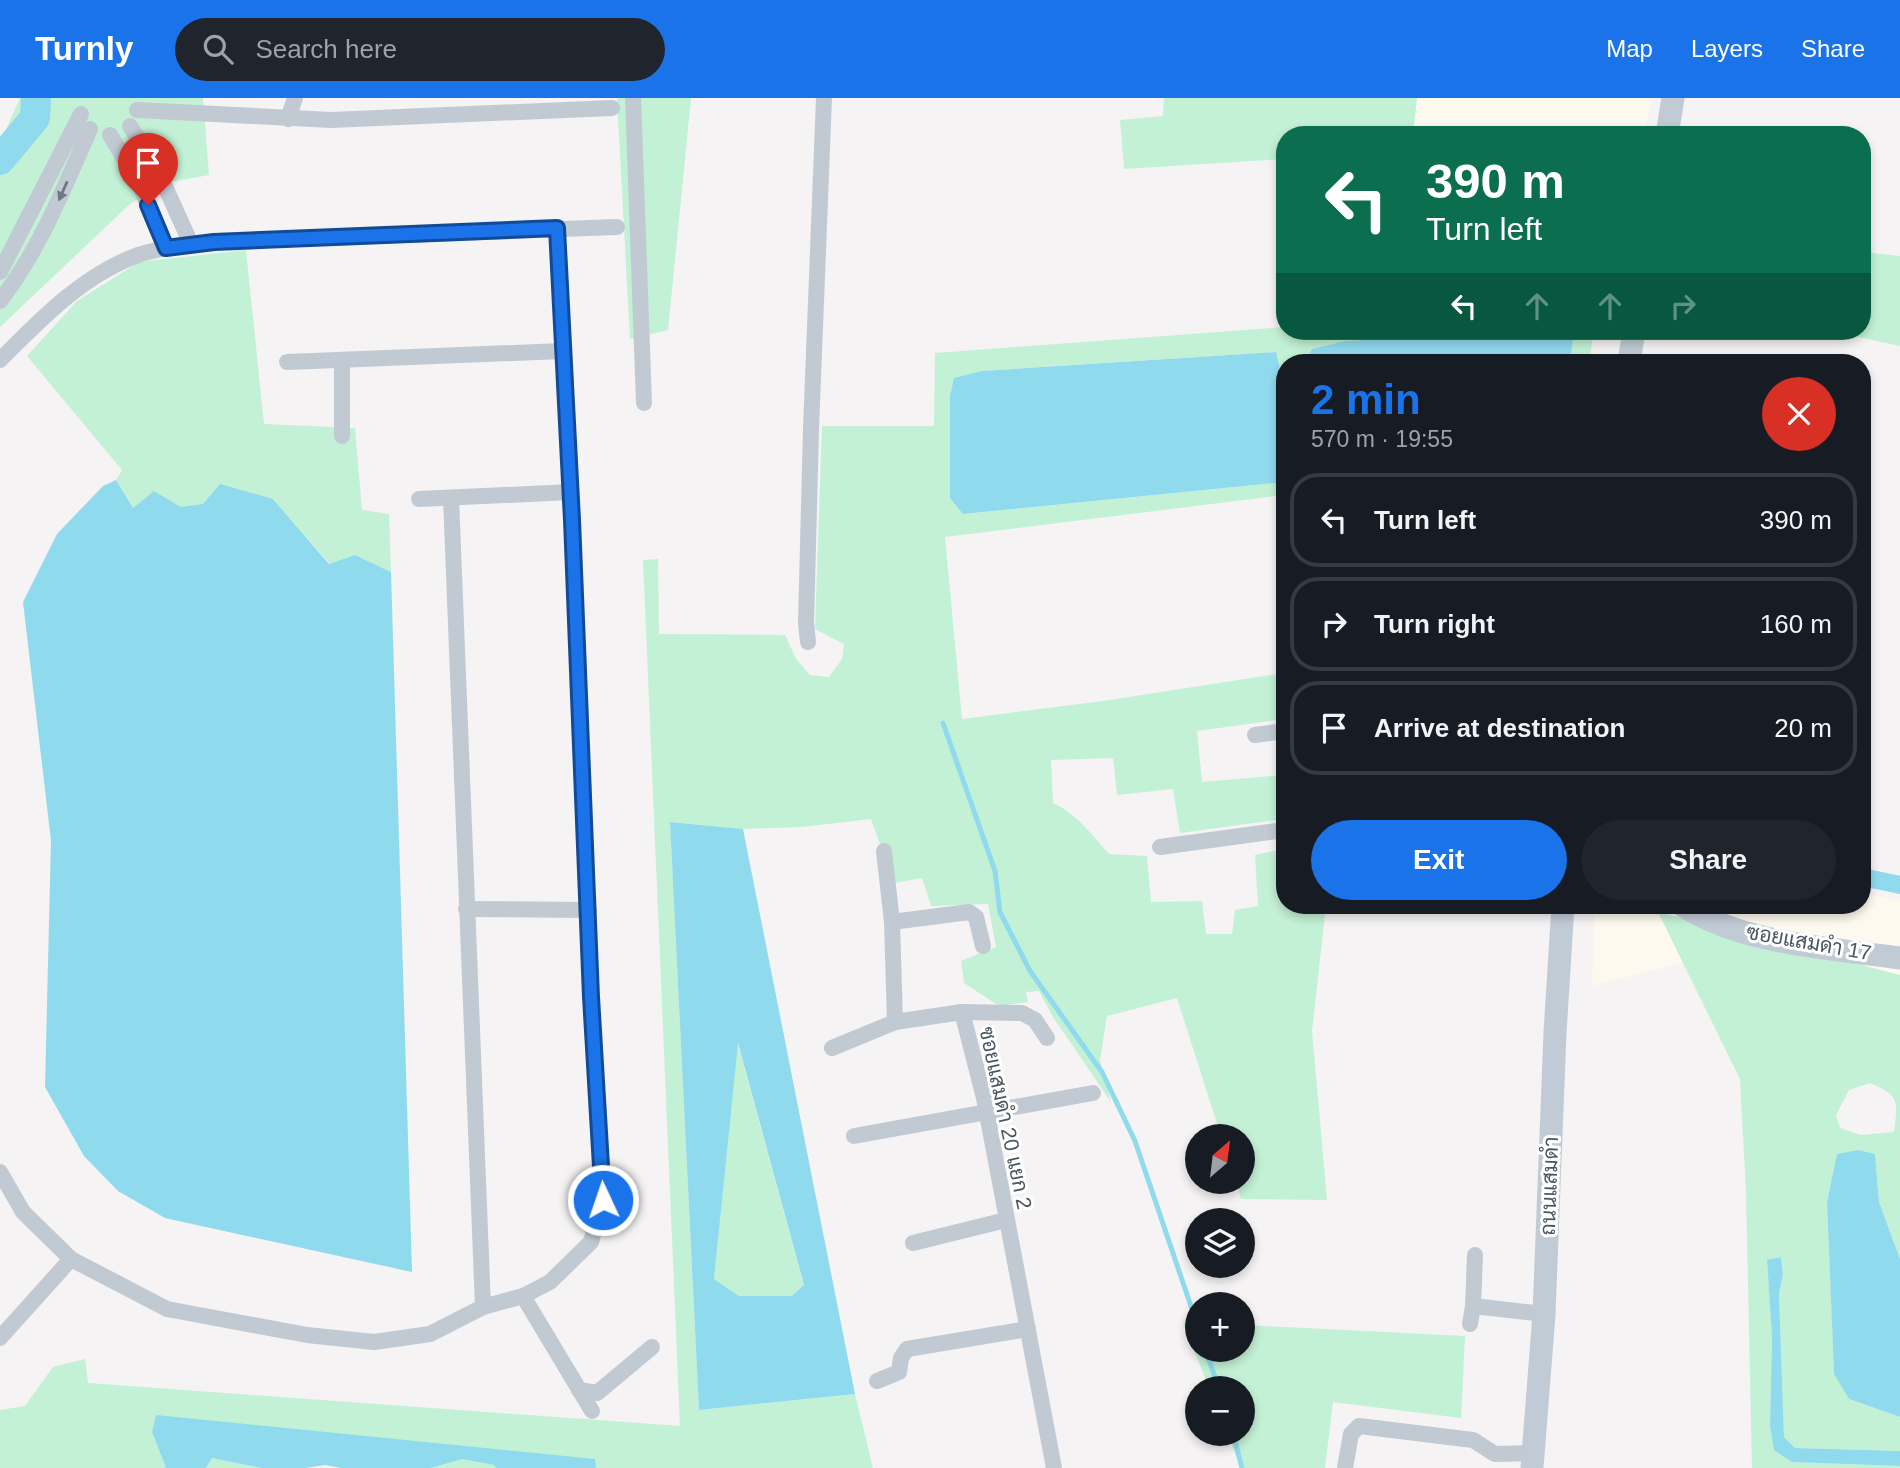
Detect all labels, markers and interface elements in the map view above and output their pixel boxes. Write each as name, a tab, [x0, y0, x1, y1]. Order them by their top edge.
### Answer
search box	[175, 18, 665, 81]
text: Turnly	[35, 30, 133, 67]
icon: search	[199, 30, 237, 68]
text: Search here	[255, 34, 397, 64]
text: Map	[1606, 35, 1653, 62]
text: Layers	[1691, 35, 1763, 62]
text: Share	[1801, 35, 1865, 62]
pin	[118, 133, 178, 205]
icon: arrive	[129, 144, 167, 182]
icon: left	[1311, 154, 1402, 245]
text: 390 m	[1426, 154, 1565, 208]
one-way arrow	[57, 181, 68, 202]
text: Turn left	[1426, 211, 1542, 247]
icon: left	[1445, 287, 1483, 325]
icon: ahead	[1518, 287, 1556, 325]
icon: ahead	[1591, 287, 1629, 325]
icon: right	[1664, 287, 1702, 325]
text: 2 min	[1311, 376, 1421, 423]
button: close	[1762, 377, 1836, 451]
text: 570 m · 19:55	[1311, 426, 1453, 452]
icon: left	[1315, 501, 1353, 539]
text: Turn left	[1374, 505, 1476, 535]
text: 390 m	[1760, 505, 1832, 535]
icon: right	[1315, 605, 1353, 643]
text: Turn right	[1374, 609, 1495, 639]
text: 160 m	[1760, 609, 1832, 639]
icon: arrive	[1315, 709, 1353, 747]
text: Arrive at destination	[1374, 713, 1625, 743]
text: 20 m	[1774, 713, 1832, 743]
button: Exit	[1311, 820, 1567, 900]
button: Share	[1581, 820, 1836, 900]
street label: ซอยแสมดำ 17	[1745, 920, 1873, 964]
street label: ซอยแสมดำ 20 แยก 2	[975, 1025, 1037, 1211]
north arrow	[1185, 1124, 1255, 1194]
map controls	[1185, 1124, 1255, 1446]
street label: ถนนแสมดำ	[1536, 1136, 1562, 1236]
position arrow	[566, 1163, 640, 1237]
button: layers	[1185, 1208, 1255, 1278]
button: +	[1185, 1292, 1255, 1362]
button: −	[1185, 1376, 1255, 1446]

